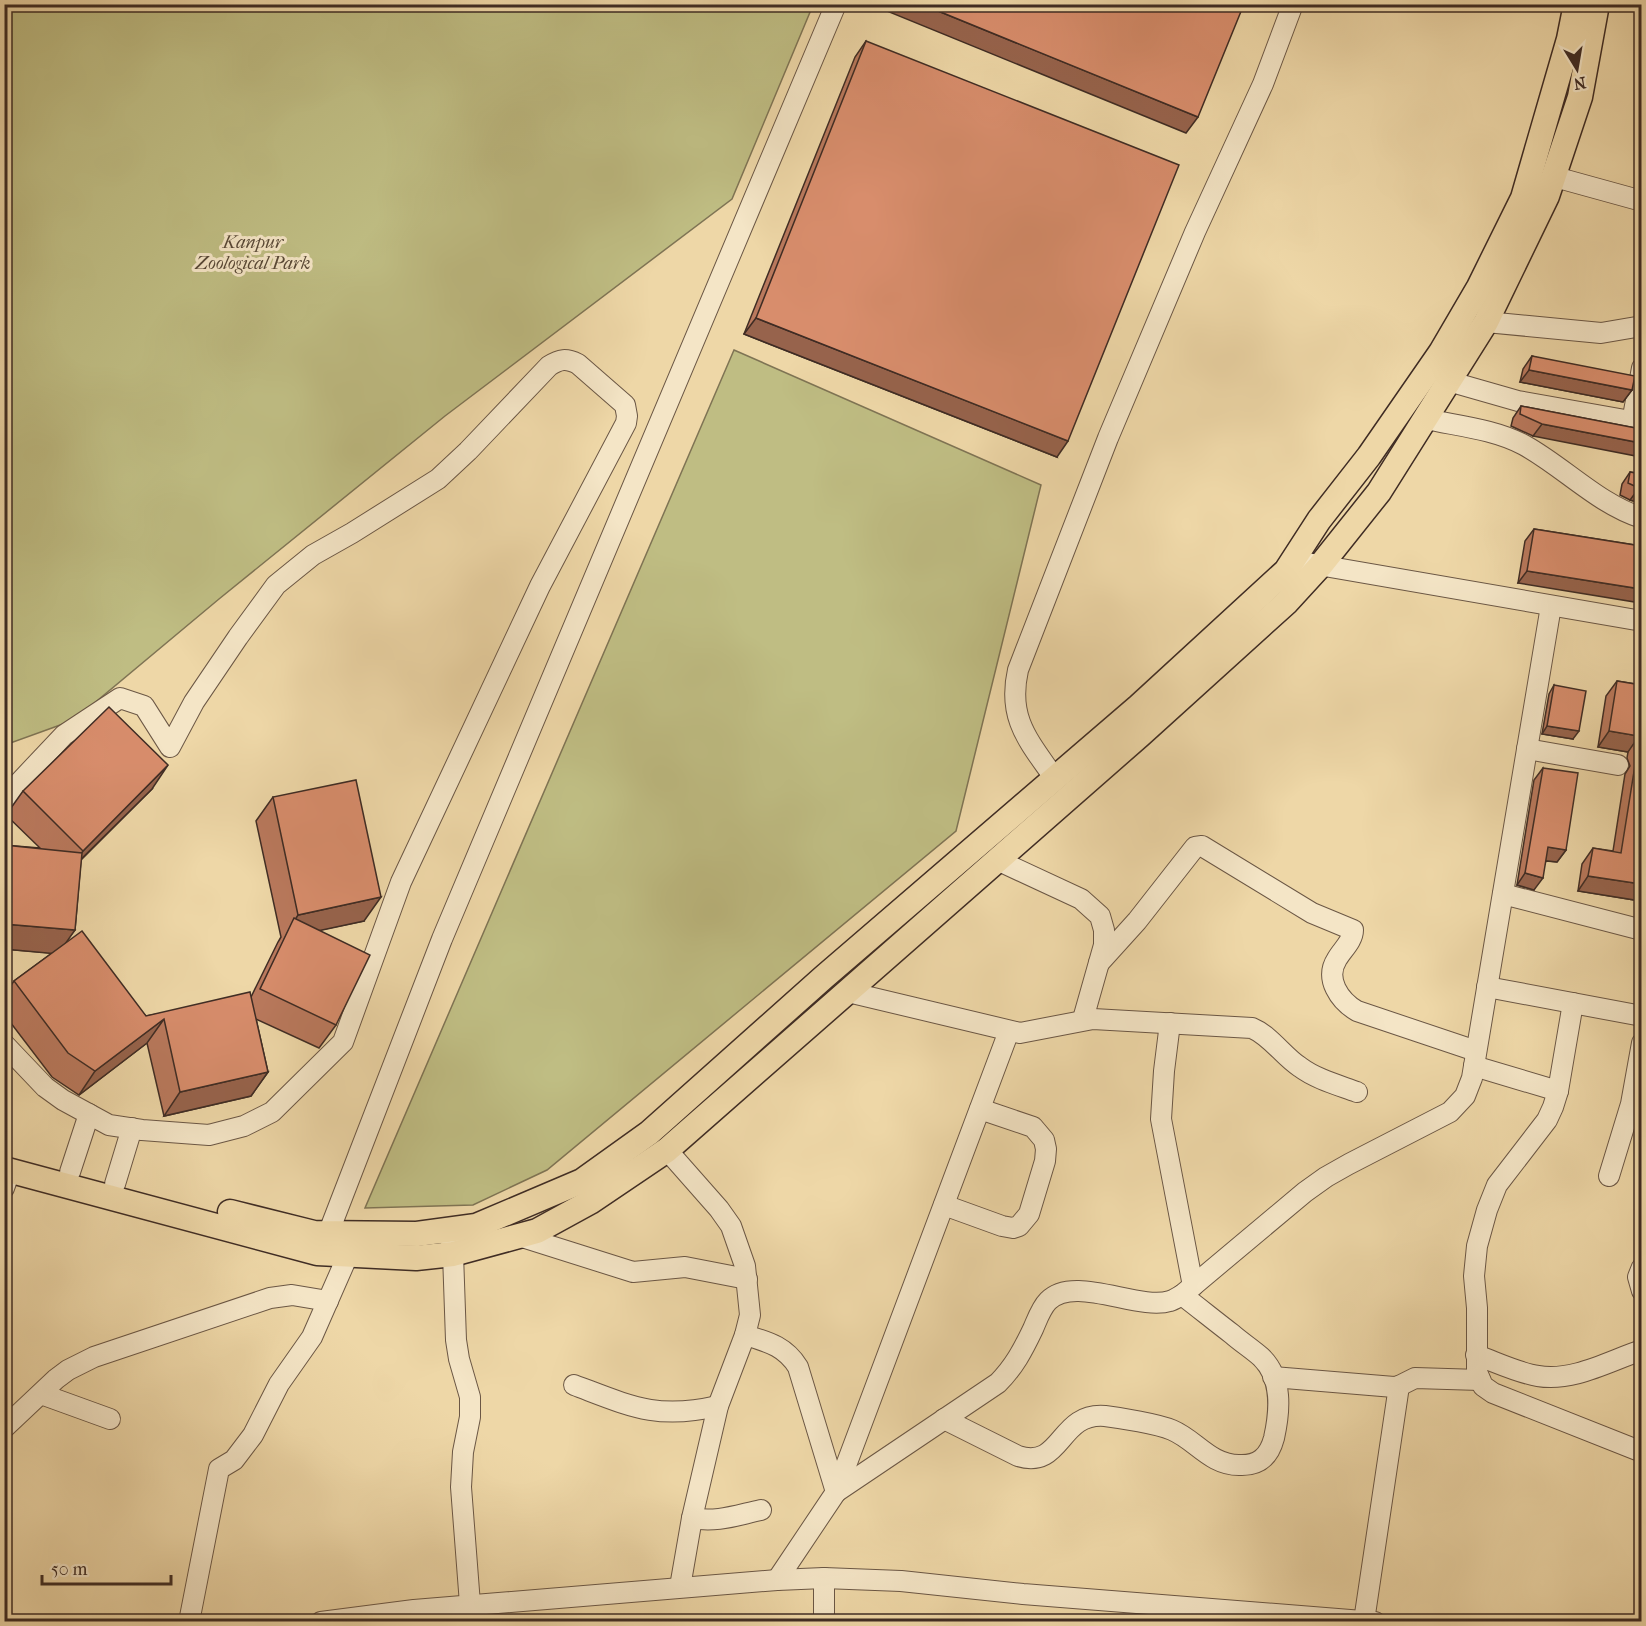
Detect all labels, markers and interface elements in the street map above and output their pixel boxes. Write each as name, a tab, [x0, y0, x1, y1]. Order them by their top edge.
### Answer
north arrow	[1547, 39, 1607, 99]
text: N	[1571, 73, 1588, 94]
park label: Kanpur Zoological Park	[195, 232, 310, 274]
scale bar	[42, 1548, 171, 1586]
text: 50 m	[51, 1559, 88, 1580]

